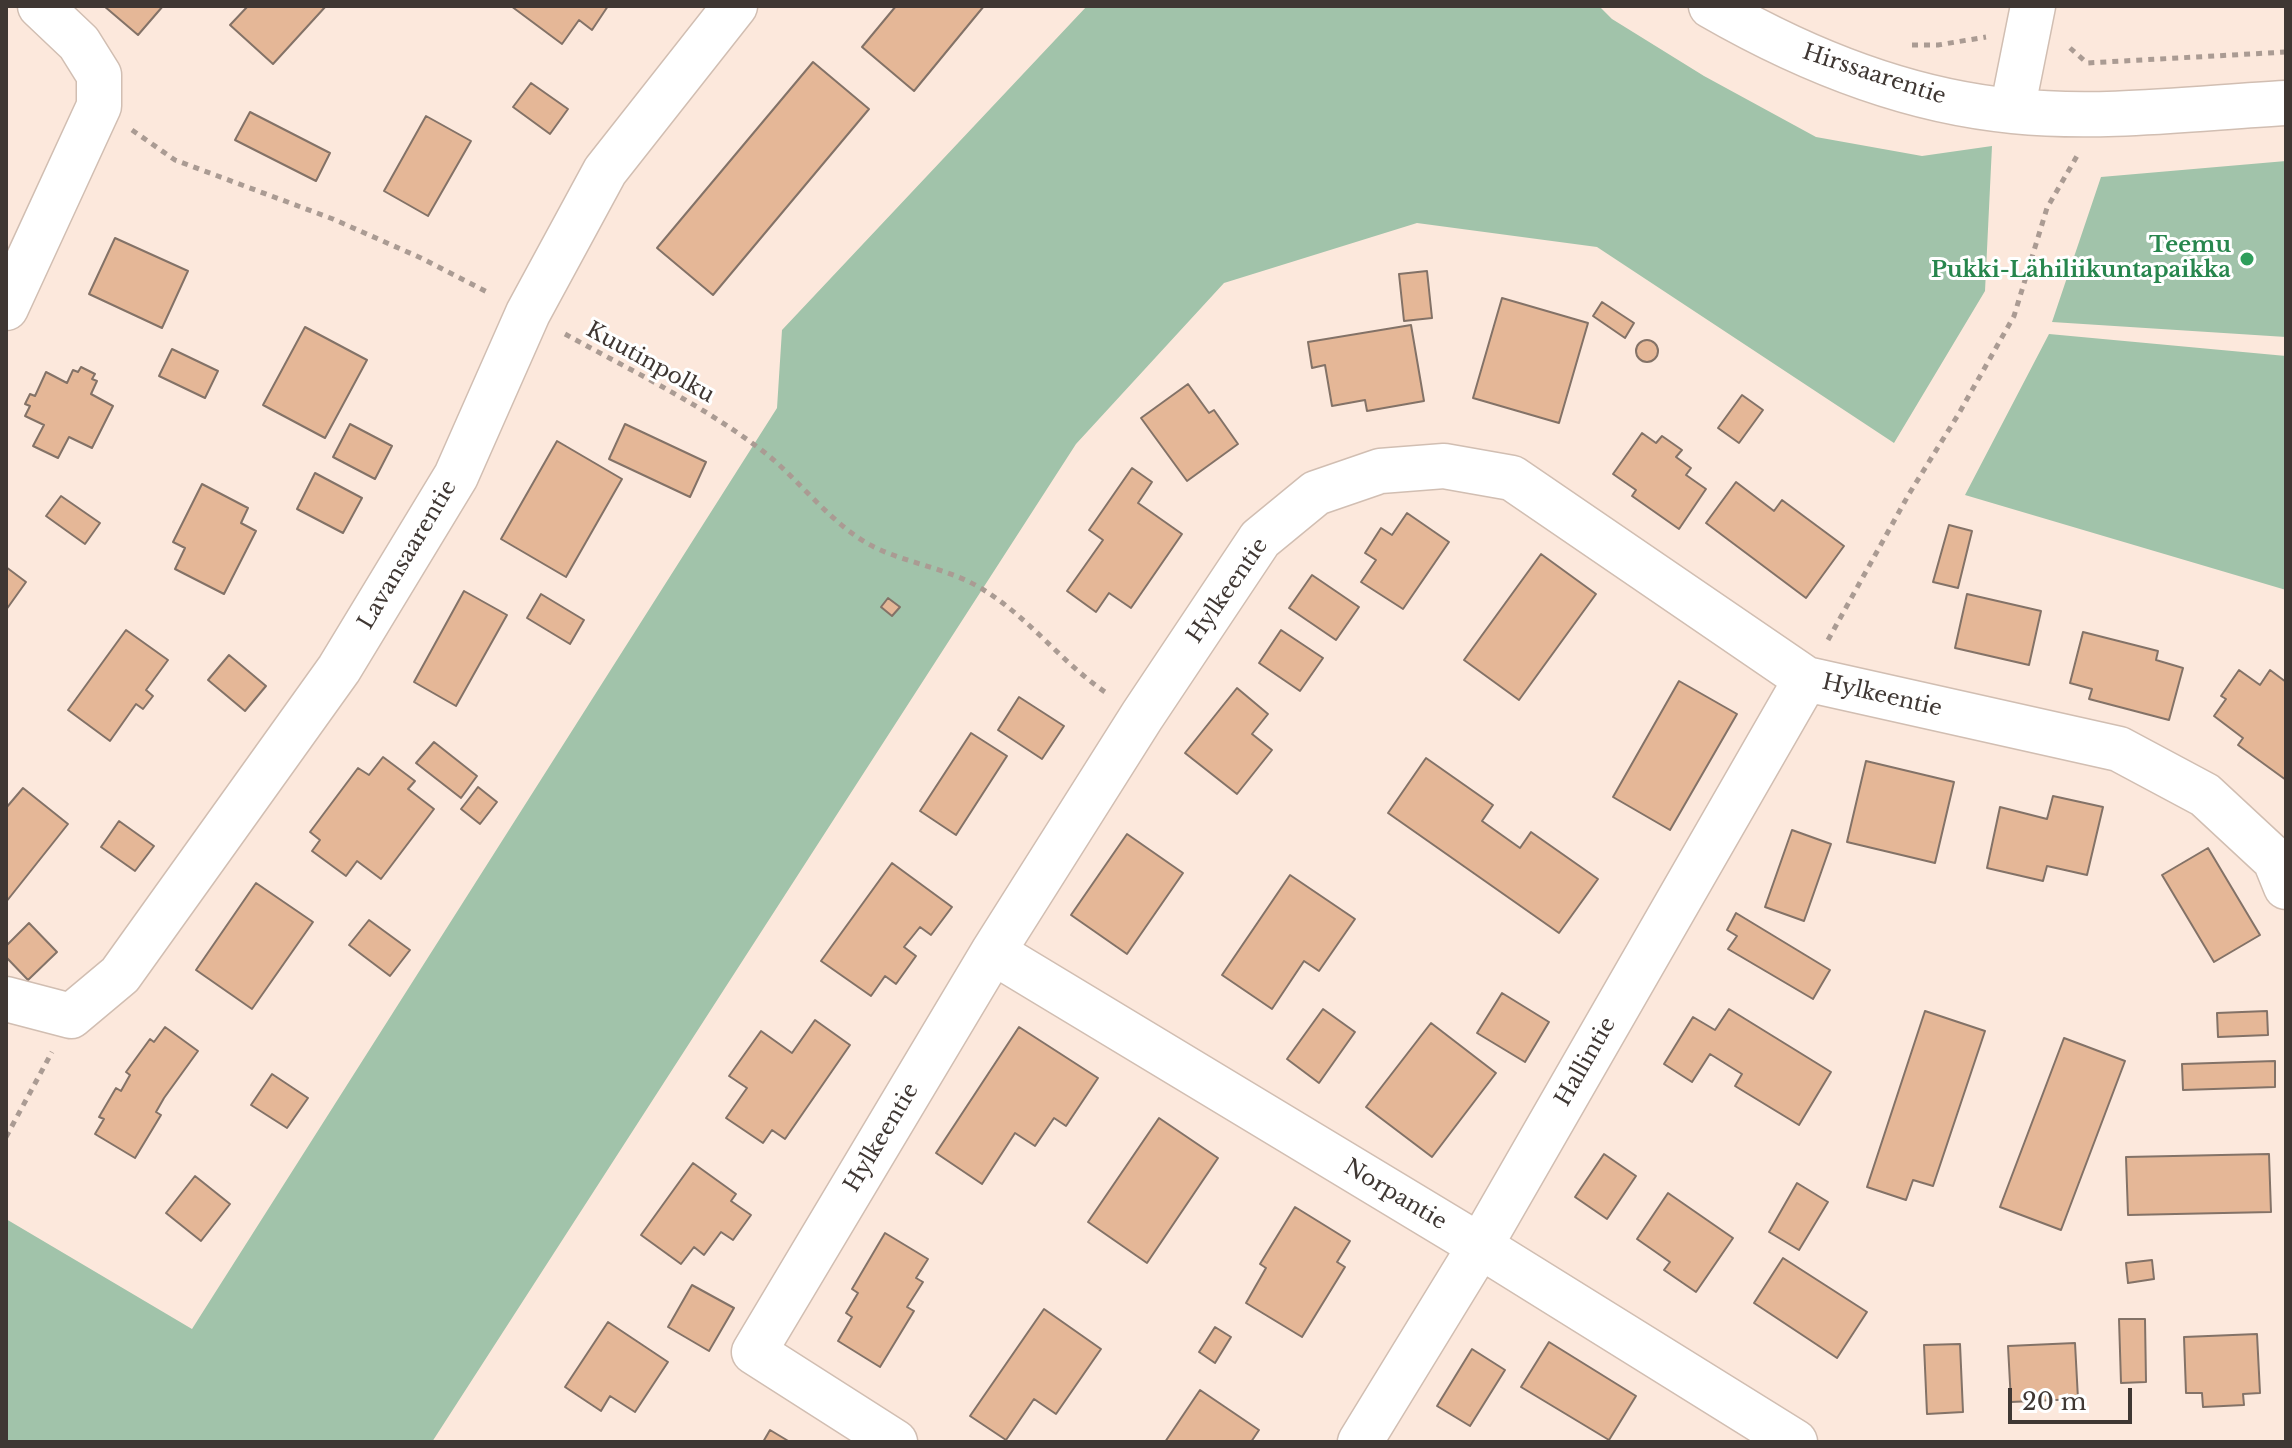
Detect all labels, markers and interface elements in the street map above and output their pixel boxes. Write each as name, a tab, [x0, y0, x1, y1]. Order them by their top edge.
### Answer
street label: Hirssaarentie	[1799, 39, 1949, 111]
place label: Teemu Pukki-Lähiliikuntapaikka	[1931, 233, 2231, 284]
marker: Teemu Pukki-Lähiliikuntapaikka	[2238, 250, 2256, 268]
street label: Kuutinpolku	[581, 317, 719, 409]
street label: Lavansaarentie	[353, 476, 463, 634]
street label: Hylkeentie	[1182, 533, 1274, 649]
street label: Hylkeentie	[1819, 669, 1945, 723]
street label: Hallintie	[1550, 1013, 1622, 1111]
street label: Hylkeentie	[839, 1079, 925, 1197]
street label: Norpantie	[1339, 1154, 1451, 1236]
scale bar	[2012, 1372, 2136, 1422]
text: 20 m	[2022, 1387, 2087, 1416]

